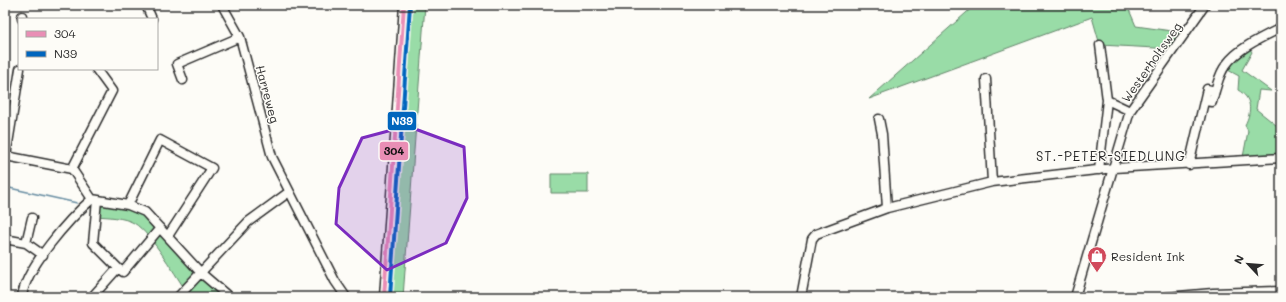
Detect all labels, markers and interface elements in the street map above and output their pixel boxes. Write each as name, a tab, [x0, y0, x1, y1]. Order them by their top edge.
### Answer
legend	[18, 18, 158, 70]
street label: Westerholtsweg	[1117, 19, 1185, 105]
text: 304	[54, 25, 75, 41]
text: N39	[54, 45, 77, 61]
street label: Harreweg	[253, 63, 283, 125]
line badge: N39	[387, 111, 417, 131]
text: N39	[391, 113, 413, 128]
line badge: 304	[379, 141, 409, 161]
text: 304	[384, 143, 404, 158]
district label: ST.-PETER-SIEDLUNG	[1036, 147, 1186, 164]
north arrow	[1228, 244, 1268, 284]
shop icon: Resident Ink	[1086, 245, 1108, 273]
place label: Resident Ink	[1111, 248, 1185, 264]
text: N	[1230, 252, 1247, 266]

